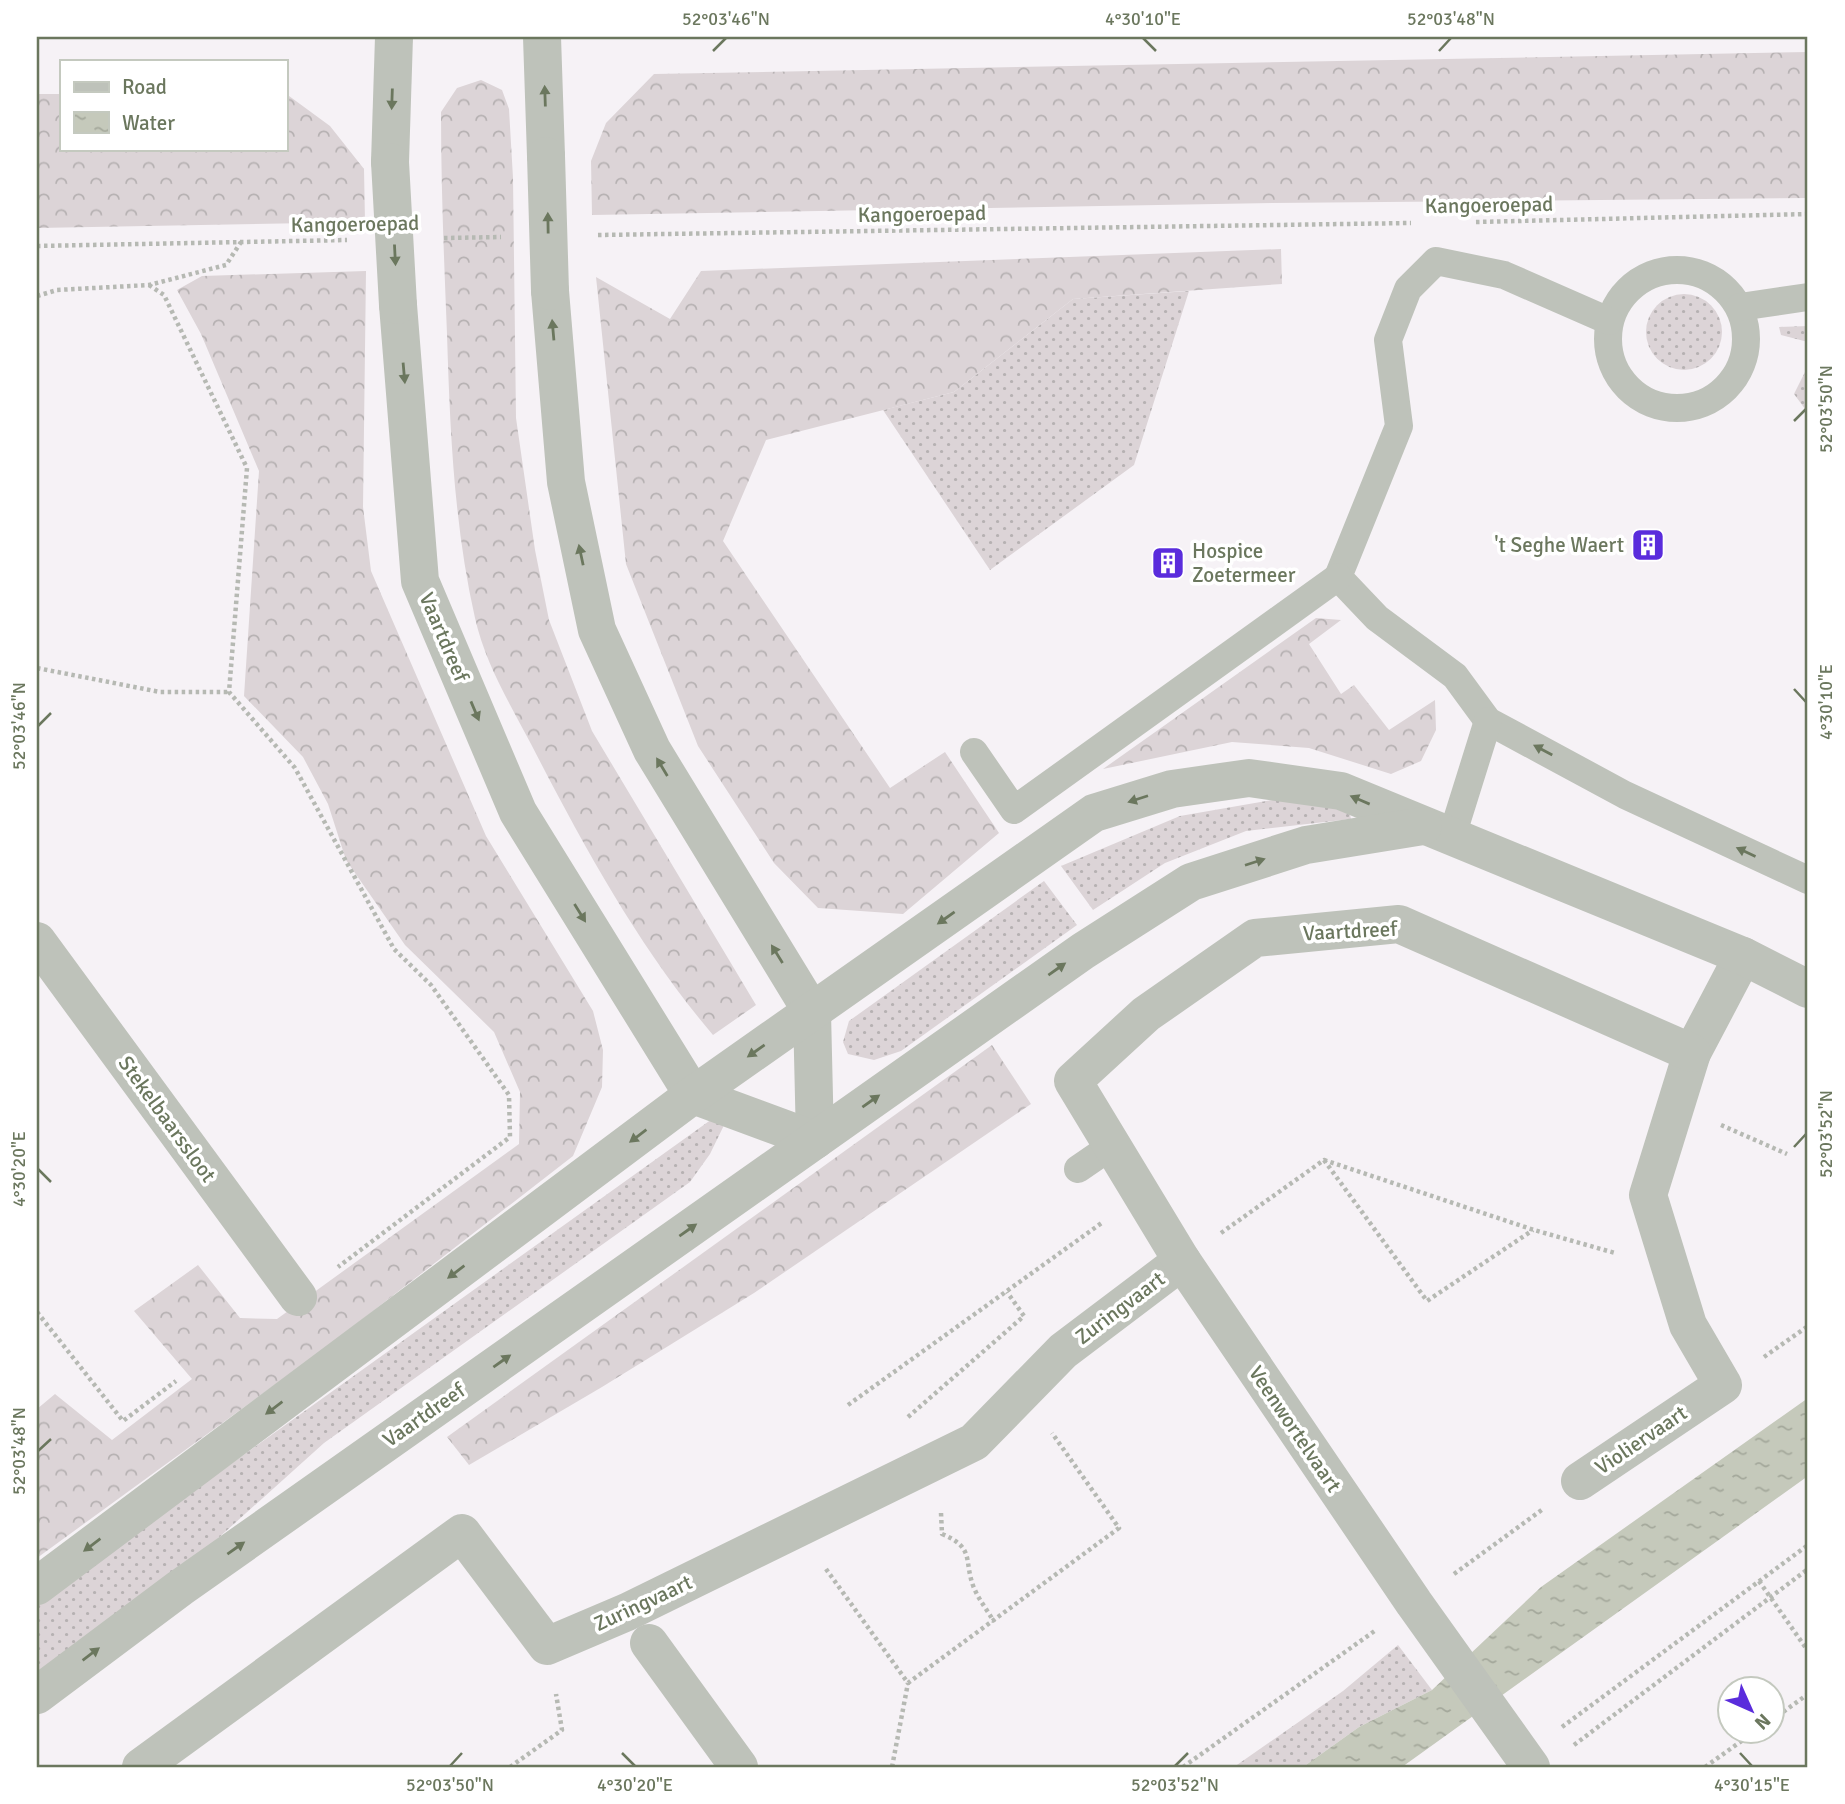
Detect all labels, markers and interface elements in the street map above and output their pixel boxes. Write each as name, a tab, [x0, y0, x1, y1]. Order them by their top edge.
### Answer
text: 52°03'46"N	[682, 8, 770, 30]
text: 4°30'10"E	[1105, 8, 1181, 30]
text: 52°03'48"N	[1407, 8, 1495, 30]
legend	[60, 60, 287, 150]
text: Road	[122, 74, 167, 100]
one-way arrow	[539, 85, 550, 107]
one-way arrow	[386, 89, 397, 111]
text: Water	[122, 110, 175, 136]
street label: Kangoeroepad	[1424, 191, 1554, 219]
street label: Kangoeroepad	[857, 200, 987, 228]
street label: Kangoeroepad	[290, 210, 420, 238]
one-way arrow	[542, 212, 554, 234]
one-way arrow	[390, 244, 401, 266]
one-way arrow	[547, 319, 558, 341]
one-way arrow	[399, 362, 410, 384]
text: 52°03'50"N	[1815, 365, 1837, 453]
building icon: 't Seghe Waert	[1629, 526, 1667, 564]
place label: 't Seghe Waert	[1494, 532, 1624, 558]
place label: Hospice Zoetermeer	[1192, 538, 1296, 588]
one-way arrow	[576, 544, 587, 566]
building icon: Hospice Zoetermeer	[1149, 544, 1187, 582]
street label: Vaartdreef	[414, 588, 475, 686]
text: 4°30'10"E	[1815, 664, 1837, 740]
text: 52°03'46"N	[8, 682, 30, 770]
one-way arrow	[470, 701, 481, 722]
one-way arrow	[1533, 745, 1553, 756]
one-way arrow	[655, 757, 668, 776]
one-way arrow	[1349, 794, 1370, 805]
one-way arrow	[1127, 795, 1148, 805]
one-way arrow	[1736, 846, 1756, 858]
one-way arrow	[1245, 856, 1266, 866]
one-way arrow	[574, 903, 587, 922]
one-way arrow	[937, 911, 955, 925]
street label: Vaartdreef	[1302, 915, 1399, 946]
one-way arrow	[770, 945, 783, 964]
one-way arrow	[1048, 962, 1066, 976]
one-way arrow	[747, 1044, 765, 1058]
street label: Stekelbaarssloot	[113, 1051, 221, 1187]
text: 52°03'52"N	[1815, 1090, 1837, 1178]
one-way arrow	[862, 1094, 880, 1108]
one-way arrow	[629, 1129, 648, 1143]
text: 4°30'20"E	[8, 1131, 30, 1207]
one-way arrow	[679, 1223, 697, 1237]
one-way arrow	[447, 1265, 465, 1279]
street label: Zuringvaart	[1070, 1266, 1170, 1350]
one-way arrow	[493, 1354, 511, 1368]
street label: Veenwortelvaart	[1243, 1361, 1347, 1497]
street label: Vaartdreef	[378, 1377, 471, 1453]
street label: Violiervaart	[1590, 1400, 1692, 1480]
one-way arrow	[265, 1401, 283, 1415]
text: 52°03'48"N	[8, 1407, 30, 1495]
one-way arrow	[83, 1537, 101, 1551]
one-way arrow	[226, 1542, 245, 1556]
street label: Zuringvaart	[590, 1569, 696, 1637]
one-way arrow	[82, 1647, 100, 1662]
north arrow	[1716, 1674, 1786, 1744]
text: N	[1749, 1708, 1775, 1734]
text: 52°03'50"N	[406, 1774, 494, 1796]
text: 4°30'20"E	[597, 1774, 673, 1796]
text: 52°03'52"N	[1131, 1774, 1219, 1796]
text: 4°30'15"E	[1714, 1774, 1790, 1796]

